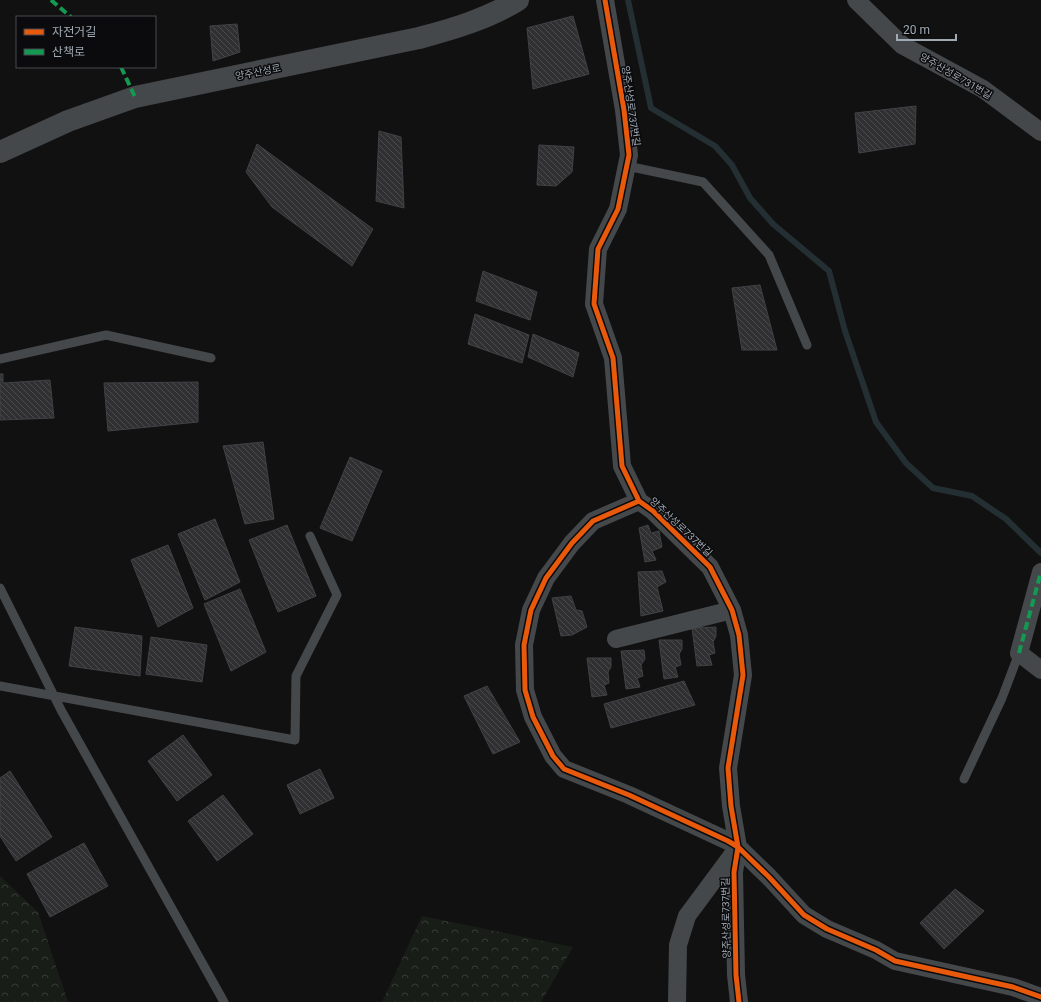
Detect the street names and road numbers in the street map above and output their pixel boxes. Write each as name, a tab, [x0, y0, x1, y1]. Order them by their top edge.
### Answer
street label: 양주산성로731번길	[918, 51, 994, 101]
street label: 양주산성로	[234, 62, 282, 82]
street label: 양주산성로737번길	[620, 65, 642, 147]
street label: 양주산성로737번길	[648, 495, 714, 559]
street label: 양주산성로737번길	[720, 877, 732, 959]

